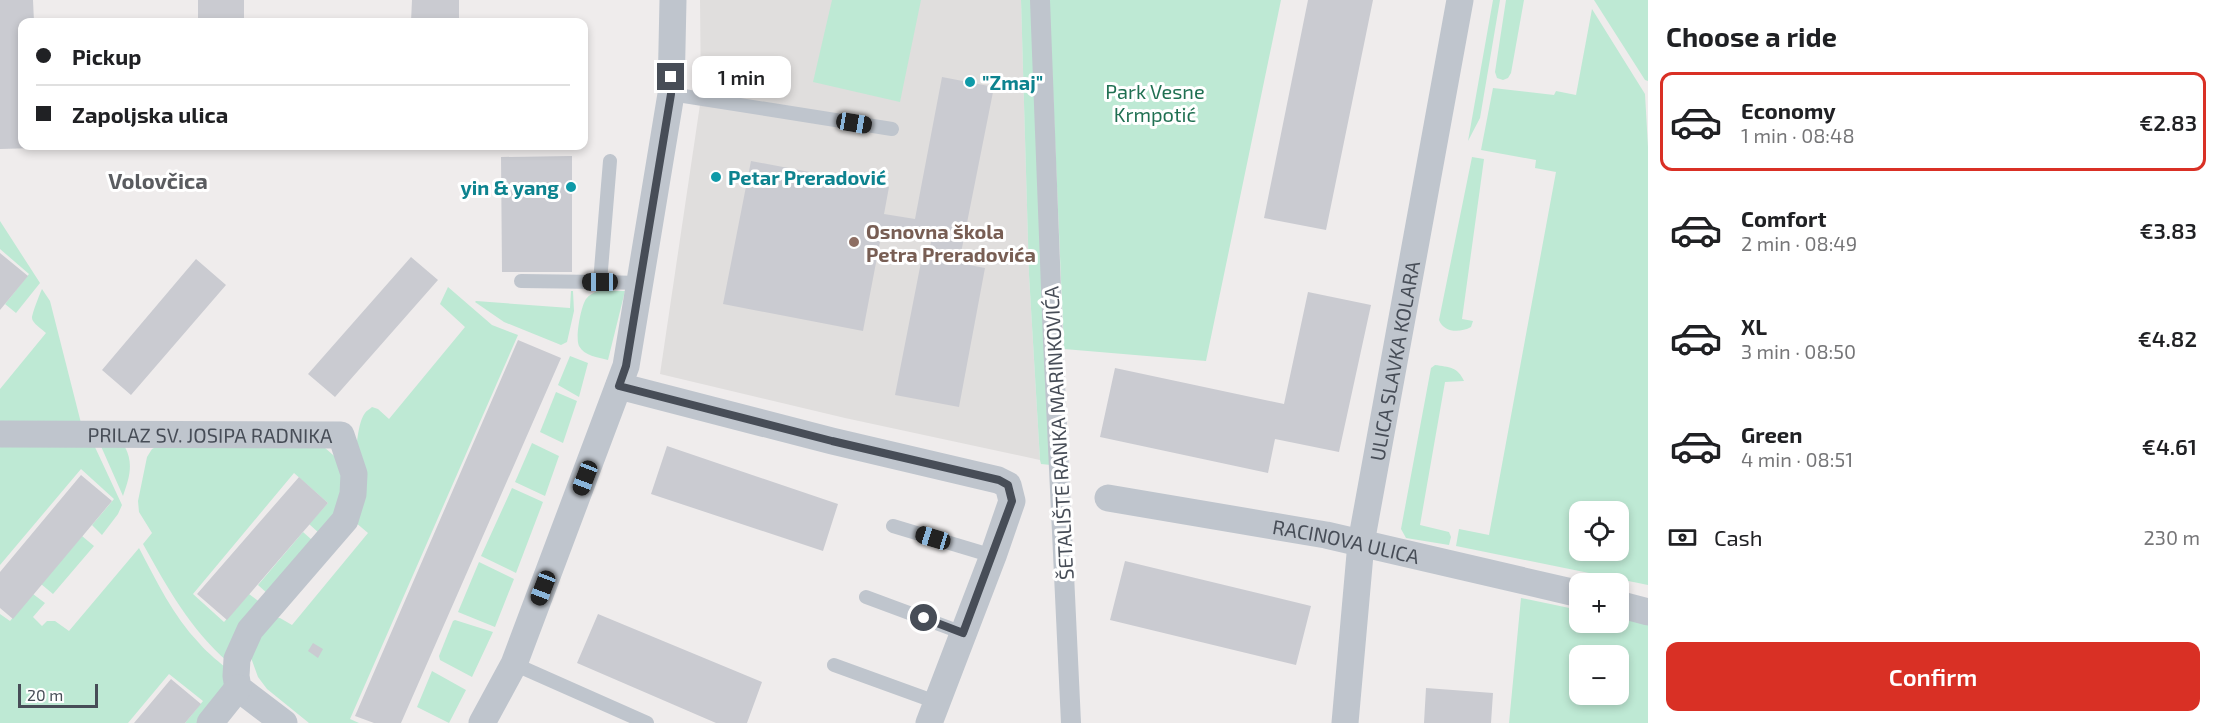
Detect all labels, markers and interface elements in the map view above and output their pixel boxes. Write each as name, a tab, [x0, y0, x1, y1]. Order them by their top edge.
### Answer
text: Choose a ride	[1666, 20, 1837, 52]
text: Pickup	[72, 43, 141, 69]
callout: 1 min	[692, 56, 791, 98]
route end	[657, 63, 684, 90]
text: 1 min	[718, 65, 765, 89]
place label: "Zmaj"	[982, 70, 1043, 94]
marker: "Zmaj"	[963, 75, 977, 89]
park label: Park Vesne Krmpotić	[1105, 79, 1205, 126]
icon: car	[1669, 95, 1723, 149]
text: Economy	[1741, 97, 1836, 123]
text: Zapoljska ulica	[72, 101, 228, 127]
text: €2.83	[2139, 109, 2197, 135]
car	[835, 111, 873, 135]
text: 1 min · 08:48	[1741, 123, 1855, 147]
place label: Petar Preradović	[728, 165, 886, 189]
district label: Volovčica	[108, 167, 208, 193]
marker: Petar Preradović	[709, 170, 723, 184]
place label: yin & yang	[460, 175, 559, 200]
marker: yin & yang	[564, 180, 578, 194]
icon: car	[1669, 203, 1723, 257]
text: Comfort	[1741, 205, 1826, 231]
text: €3.83	[2139, 217, 2197, 243]
place label: Osnovna škola Petra Preradovića	[866, 219, 1036, 266]
text: 2 min · 08:49	[1741, 231, 1857, 255]
marker: Osnovna škola Petra Preradovića	[847, 235, 861, 249]
street label: ULICA SLAVKA KOLARA	[1364, 258, 1424, 463]
car	[582, 273, 618, 291]
street label: ŠETALIŠTE RANKA MARINKOVIĆA	[1038, 285, 1078, 580]
icon: car	[1669, 311, 1723, 365]
text: XL	[1741, 313, 1767, 339]
text: €4.82	[2138, 325, 2197, 351]
text: 3 min · 08:50	[1741, 339, 1856, 363]
icon: car	[1669, 419, 1723, 473]
text: Green	[1741, 421, 1803, 447]
street label: PRILAZ SV. JOSIPA RADNIKA	[87, 422, 333, 447]
text: €4.61	[2142, 433, 2197, 459]
text: 4 min · 08:51	[1741, 447, 1853, 471]
car	[570, 458, 600, 498]
map controls	[1569, 501, 1629, 705]
button: locate	[1569, 501, 1629, 561]
street label: RACINOVA ULICA	[1271, 514, 1422, 568]
icon: cash	[1666, 521, 1699, 554]
car	[913, 524, 953, 552]
text: Cash	[1714, 524, 1763, 550]
text: 230 m	[2144, 525, 2200, 549]
car	[528, 568, 558, 608]
button: +	[1569, 573, 1629, 633]
route start	[910, 604, 937, 631]
button: Confirm	[1666, 642, 2200, 711]
button: −	[1569, 645, 1629, 705]
scale bar	[18, 681, 98, 708]
text: 20 m	[27, 685, 63, 704]

